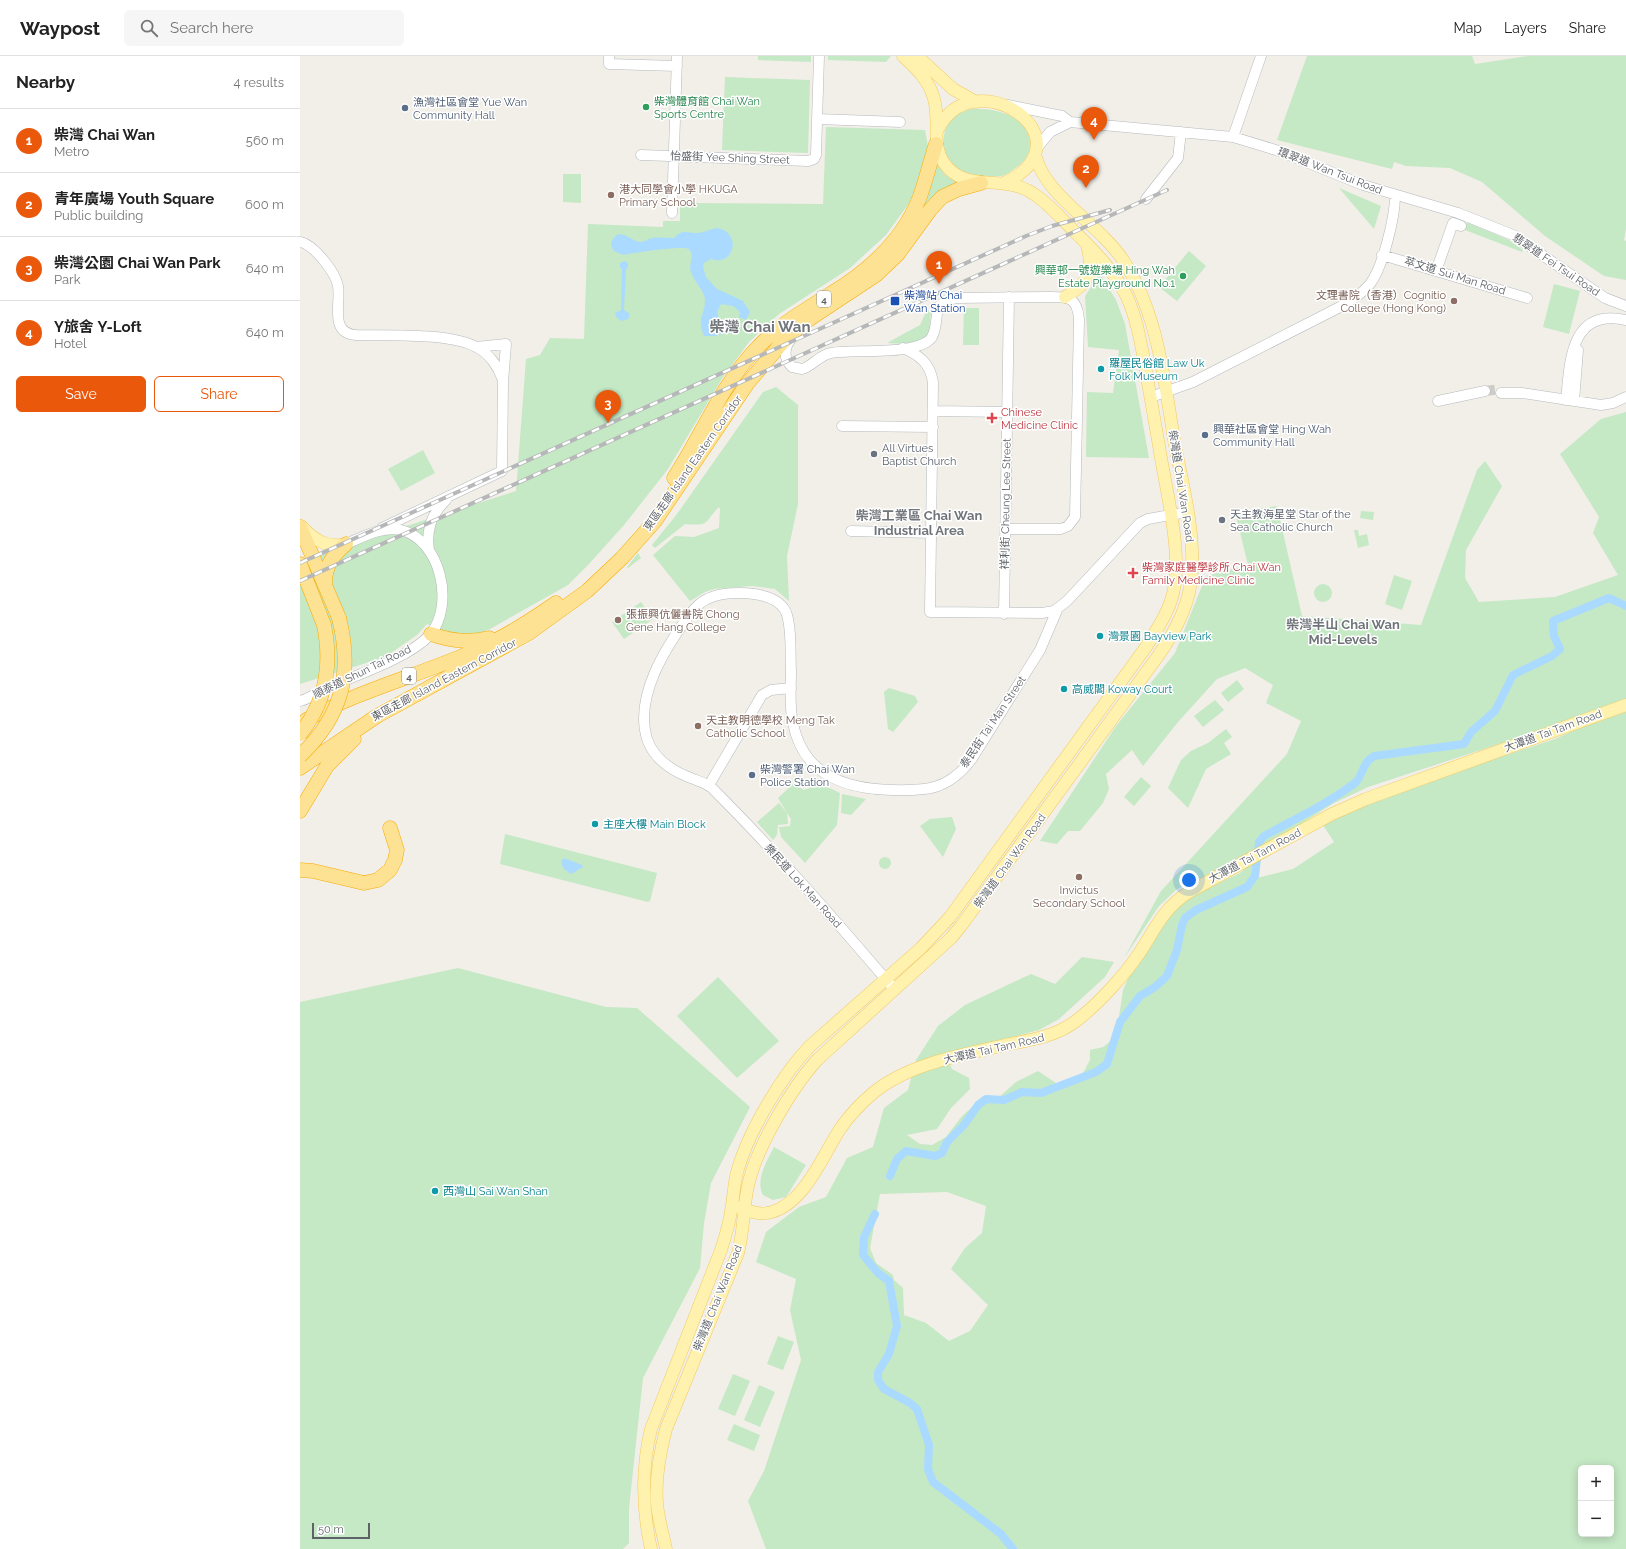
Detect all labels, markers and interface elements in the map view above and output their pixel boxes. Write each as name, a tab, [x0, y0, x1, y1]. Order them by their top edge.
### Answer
search box	[124, 10, 404, 46]
text: Waypost	[20, 17, 100, 39]
icon: search	[138, 17, 160, 39]
text: Search here	[170, 19, 253, 37]
text: Map	[1454, 20, 1482, 36]
text: Layers	[1504, 20, 1547, 36]
text: Share	[1569, 20, 1606, 36]
text: Nearby	[16, 72, 75, 92]
text: 4 results	[233, 75, 284, 90]
place label: 柴灣體育館 Chai Wan Sports Centre	[654, 95, 760, 121]
place label: 漁灣社區會堂 Yue Wan Community Hall	[413, 96, 527, 122]
marker: 柴灣體育館 Chai Wan Sports Centre	[641, 102, 651, 112]
marker: 漁灣社區會堂 Yue Wan Community Hall	[400, 103, 410, 113]
pin: 4	[1081, 107, 1107, 140]
text: 柴灣 Chai Wan	[54, 126, 155, 144]
text: 1	[26, 133, 32, 148]
text: 560 m	[246, 133, 284, 148]
text: Metro	[54, 144, 89, 159]
street label: 環翠道 Wan Tsui Road	[1276, 145, 1384, 197]
street label: 怡盛街 Yee Shing Street	[670, 149, 790, 167]
pin: 2	[1073, 155, 1099, 188]
place label: 港大同學會小學 HKUGA Primary School	[619, 183, 738, 209]
text: 青年廣場 Youth Square	[54, 190, 214, 208]
marker: 港大同學會小學 HKUGA Primary School	[606, 190, 616, 200]
text: 2	[25, 197, 33, 212]
text: 600 m	[245, 197, 284, 212]
text: Public building	[54, 208, 143, 223]
street label: 翡翠道 Fei Tsui Road	[1510, 231, 1602, 299]
pin: 1	[926, 251, 952, 284]
text: 柴灣公園 Chai Wan Park	[54, 254, 221, 272]
street label: 萃文道 Sui Man Road	[1403, 254, 1507, 298]
text: 3	[25, 261, 33, 276]
text: 640 m	[246, 261, 284, 276]
place label: 興華邨一號遊樂場 Hing Wah Estate Playground No.1	[1035, 264, 1175, 290]
marker: 興華邨一號遊樂場 Hing Wah Estate Playground No.1	[1178, 271, 1188, 281]
text: Park	[54, 272, 81, 287]
place label: 柴灣站 Chai Wan Station	[904, 289, 965, 315]
place label: 文理書院（香港）Cognitio College (Hong Kong)	[1316, 289, 1446, 315]
road number: 4	[817, 291, 831, 307]
marker: 柴灣站 Chai Wan Station	[889, 295, 901, 307]
marker: 文理書院（香港）Cognitio College (Hong Kong)	[1449, 296, 1459, 306]
text: Y旅舍 Y-Loft	[54, 318, 142, 336]
district label: 柴灣 Chai Wan	[709, 318, 811, 336]
text: 4	[25, 325, 33, 340]
text: 640 m	[246, 325, 284, 340]
text: Hotel	[54, 336, 87, 351]
place label: 羅屋民俗館 Law Uk Folk Museum	[1109, 357, 1205, 383]
marker: 羅屋民俗館 Law Uk Folk Museum	[1096, 364, 1106, 374]
button: Save	[16, 376, 146, 412]
button: Share	[154, 376, 284, 412]
pin: 3	[595, 390, 621, 423]
street label: 東區走廊 Island Eastern Corridor	[641, 393, 745, 533]
place label: Chinese Medicine Clinic	[1001, 406, 1078, 432]
marker: Chinese Medicine Clinic	[986, 412, 998, 424]
place label: 興華社區會堂 Hing Wah Community Hall	[1213, 423, 1331, 449]
street label: 柴灣道 Chai Wan Road	[1166, 429, 1196, 543]
marker: 興華社區會堂 Hing Wah Community Hall	[1200, 430, 1210, 440]
street label: 祥利街 Cheung Lee Street	[998, 438, 1014, 570]
place label: All Virtues Baptist Church	[882, 442, 957, 468]
marker: All Virtues Baptist Church	[869, 449, 879, 459]
district label: 柴灣工業區 Chai Wan Industrial Area	[856, 508, 982, 538]
place label: 天主教海星堂 Star of the Sea Catholic Church	[1230, 508, 1351, 534]
marker: 天主教海星堂 Star of the Sea Catholic Church	[1217, 515, 1227, 525]
place label: 柴灣家庭醫學診所 Chai Wan Family Medicine Clinic	[1142, 561, 1281, 587]
marker: 柴灣家庭醫學診所 Chai Wan Family Medicine Clinic	[1127, 567, 1139, 579]
place label: 張振興伉儷書院 Chong Gene Hang College	[626, 608, 740, 634]
marker: 張振興伉儷書院 Chong Gene Hang College	[613, 615, 623, 625]
district label: 柴灣半山 Chai Wan Mid-Levels	[1286, 617, 1400, 647]
place label: 灣景園 Bayview Park	[1108, 630, 1212, 643]
marker: 灣景園 Bayview Park	[1095, 631, 1105, 641]
street label: 東區走廊 Island Eastern Corridor	[369, 636, 519, 724]
street label: 順泰道 Shun Tai Road	[311, 643, 413, 701]
road number: 4	[402, 668, 416, 684]
street label: 泰民街 Tai Man Street	[957, 673, 1029, 770]
place label: 高威閣 Koway Court	[1072, 683, 1172, 696]
marker: 高威閣 Koway Court	[1059, 684, 1069, 694]
street label: 大潭道 Tai Tam Road	[1502, 707, 1604, 755]
place label: 天主教明德學校 Meng Tak Catholic School	[706, 714, 835, 740]
marker: 天主教明德學校 Meng Tak Catholic School	[693, 721, 703, 731]
place label: 柴灣警署 Chai Wan Police Station	[760, 763, 855, 789]
marker: 柴灣警署 Chai Wan Police Station	[747, 770, 757, 780]
street label: 柴灣道 Chai Wan Road	[971, 811, 1049, 911]
place label: 主座大樓 Main Block	[603, 818, 706, 831]
marker: 主座大樓 Main Block	[590, 819, 600, 829]
street label: 大潭道 Tai Tam Road	[1206, 826, 1304, 886]
street label: 樂民道 Lok Man Road	[762, 841, 844, 931]
your location	[1179, 870, 1199, 890]
marker: Invictus Secondary School	[1074, 872, 1084, 882]
place label: Invictus Secondary School	[1033, 884, 1125, 910]
street label: 大潭道 Tai Tam Road	[942, 1031, 1046, 1067]
place label: 西灣山 Sai Wan Shan	[443, 1185, 548, 1198]
marker: 西灣山 Sai Wan Shan	[430, 1186, 440, 1196]
street label: 柴灣道 Chai Wan Road	[691, 1243, 745, 1353]
map controls	[1578, 1465, 1614, 1537]
button: +	[1578, 1465, 1614, 1501]
button: −	[1578, 1501, 1614, 1537]
scale bar	[312, 1521, 370, 1540]
text: 50 m	[318, 1523, 344, 1536]

